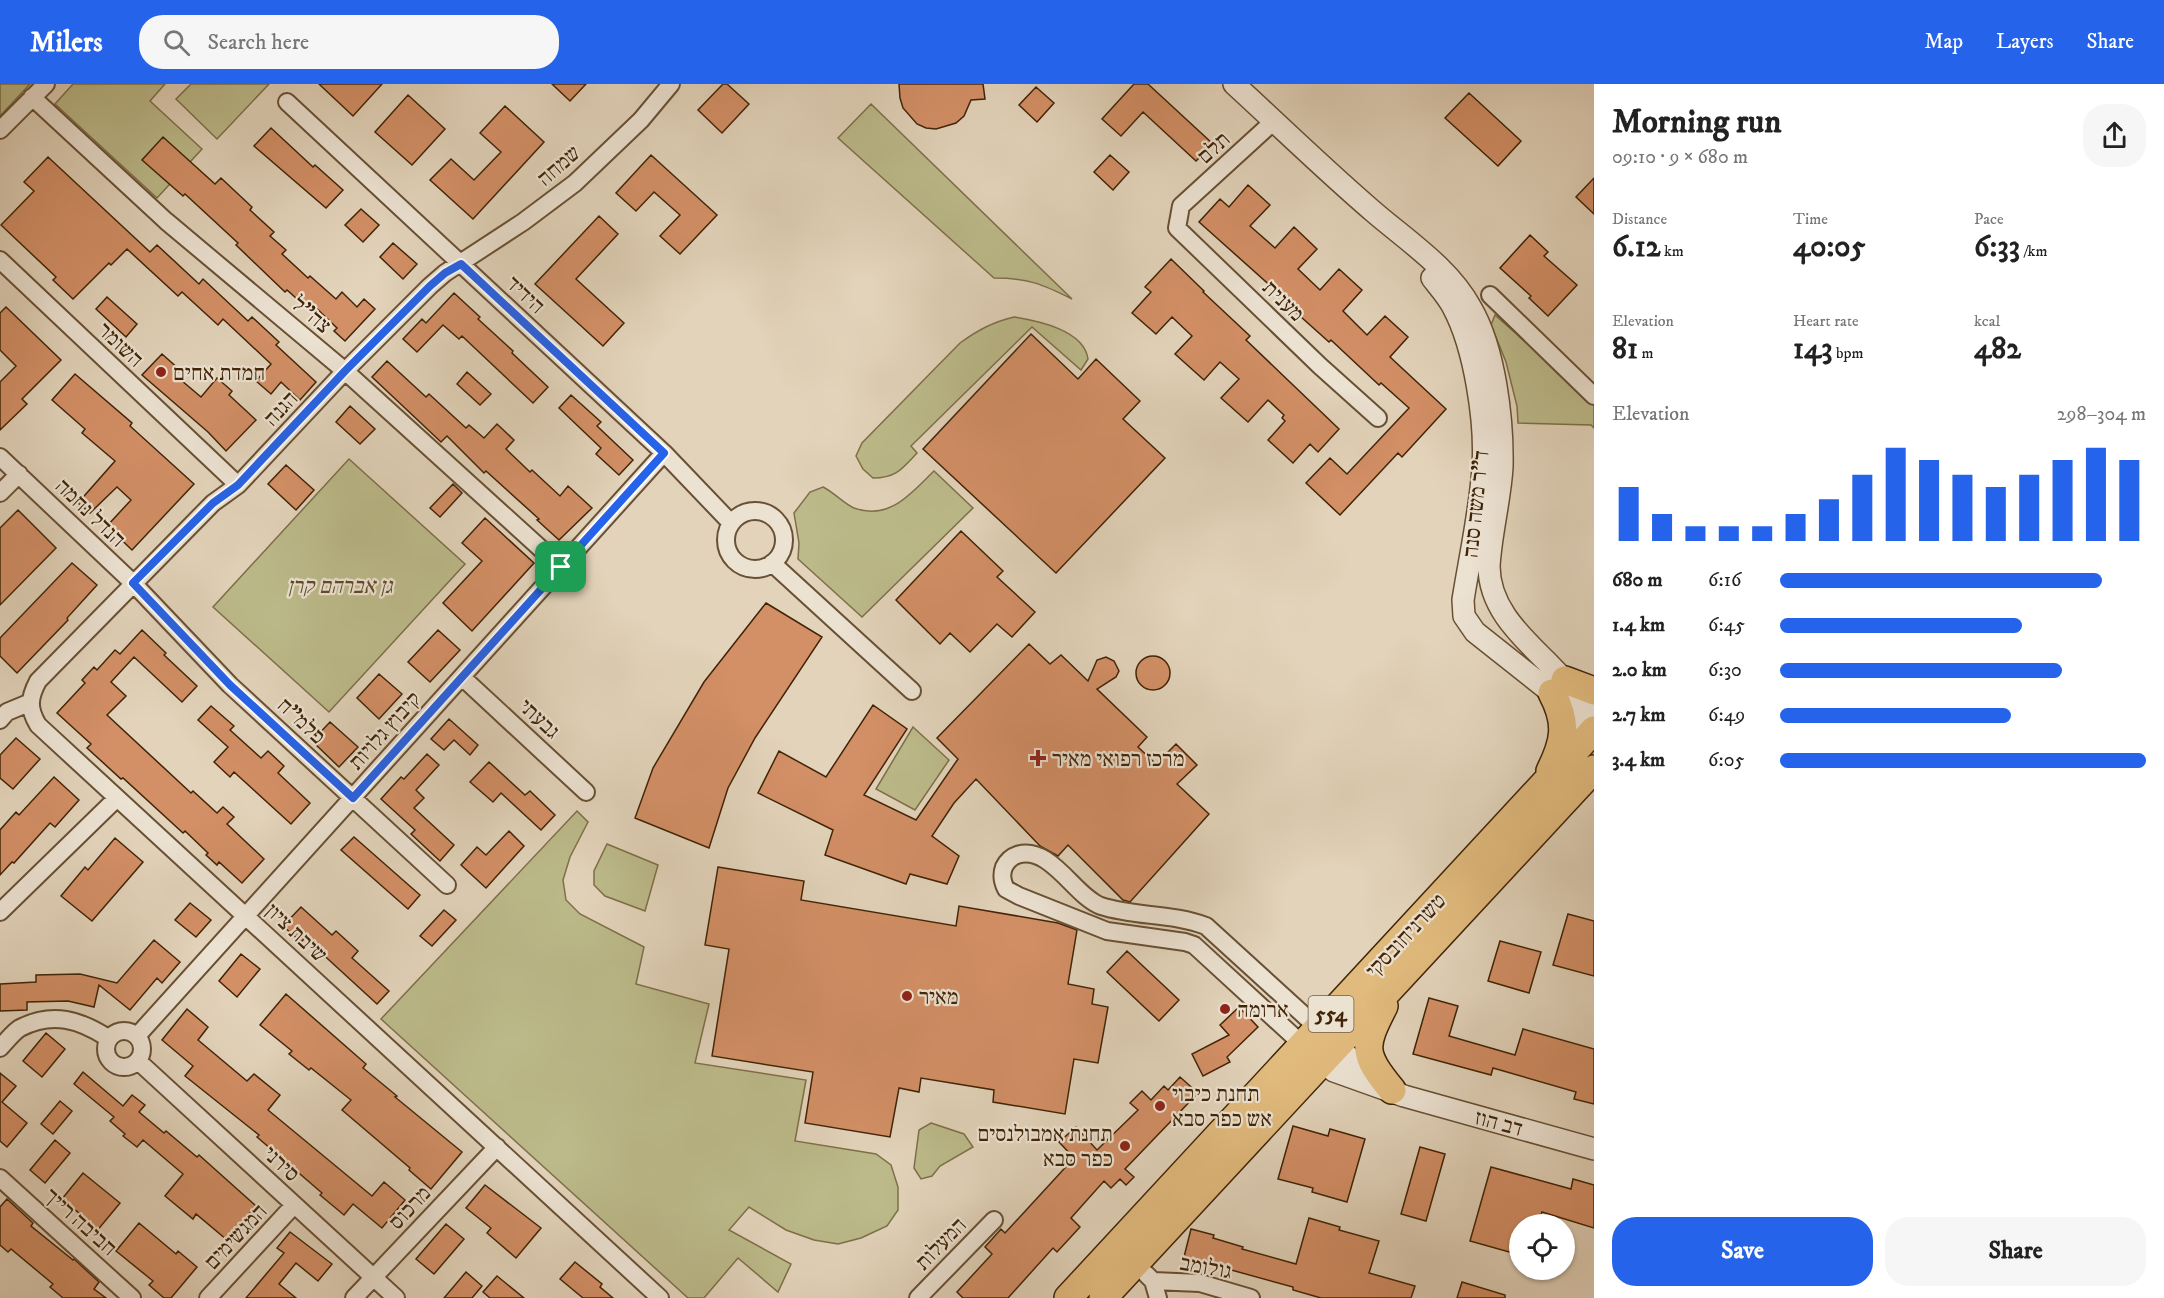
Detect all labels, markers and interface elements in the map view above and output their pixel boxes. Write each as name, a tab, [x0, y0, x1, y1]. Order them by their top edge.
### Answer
search box	[139, 15, 559, 69]
text: Milers	[30, 25, 103, 60]
icon: search	[160, 26, 193, 59]
text: Search here	[208, 29, 309, 56]
text: Map	[1924, 29, 1963, 55]
text: Layers	[1996, 29, 2054, 55]
text: Share	[2087, 29, 2134, 55]
text: Morning run	[1612, 102, 1781, 143]
button: share	[2083, 104, 2146, 167]
street label: תלם	[1192, 126, 1236, 170]
street label: שמחה	[532, 140, 586, 192]
text: 09:10 · 9 × 680 m	[1612, 145, 1748, 170]
text: Distance	[1612, 209, 1667, 229]
text: Time	[1793, 209, 1828, 229]
text: Pace	[1974, 209, 2004, 229]
text: 6.12	[1612, 229, 1660, 266]
text: 40:05	[1793, 229, 1865, 266]
text: 6:33	[1974, 229, 2020, 266]
text: km	[1660, 241, 1684, 261]
text: /km	[2020, 241, 2048, 261]
street label: הידיד	[500, 270, 550, 320]
street label: מענית	[1256, 275, 1310, 327]
street label: צה"ל	[286, 291, 336, 340]
text: Elevation	[1612, 311, 1674, 331]
text: Heart rate	[1793, 311, 1859, 331]
text: kcal	[1974, 311, 2000, 331]
street label: השומר	[91, 317, 149, 373]
text: 81	[1612, 331, 1638, 368]
text: 143	[1793, 331, 1832, 368]
text: 482	[1974, 331, 2021, 368]
text: m	[1638, 343, 1653, 363]
text: bpm	[1832, 343, 1863, 363]
place label: חמדת אחים	[173, 360, 265, 387]
marker: חמדת אחים	[154, 365, 168, 379]
street label: הגנה	[258, 386, 304, 432]
text: Elevation	[1612, 402, 1689, 427]
text: 298–304 m	[2057, 402, 2146, 427]
street label: ד"ר משה סנה	[1457, 449, 1496, 559]
street label: הנדל נחמה	[49, 473, 131, 553]
pin	[535, 541, 586, 592]
icon: arrive	[544, 550, 577, 583]
text: 680 m	[1612, 568, 1663, 593]
text: 6:16	[1708, 568, 1741, 593]
park label: גן אברהם קרן	[288, 573, 394, 600]
text: 1.4 km	[1612, 613, 1665, 638]
text: 6:45	[1708, 613, 1745, 638]
text: 2.0 km	[1612, 658, 1667, 683]
text: 6:30	[1708, 658, 1742, 683]
street label: קיבוץ גלויות	[343, 686, 427, 776]
street label: פלמ"ח	[271, 692, 331, 750]
street label: גבעתי	[513, 693, 565, 745]
text: 2.7 km	[1612, 703, 1665, 728]
text: 6:49	[1708, 703, 1745, 728]
place label: מרכז רפואי מאיר	[1052, 746, 1185, 773]
text: 3.4 km	[1612, 748, 1665, 773]
text: 6:05	[1708, 748, 1744, 773]
marker: מרכז רפואי מאיר	[1029, 749, 1047, 767]
street label: טשרניחובסקי	[1360, 888, 1452, 984]
street label: שיבת ציון	[259, 898, 332, 968]
place label: מאיר	[919, 984, 959, 1011]
marker: מאיר	[900, 989, 914, 1003]
road number: 554	[1308, 996, 1354, 1032]
place label: ארומה	[1237, 997, 1289, 1024]
marker: ארומה	[1218, 1002, 1232, 1016]
place label: תחנת כיבוי אש כפר סבא	[1172, 1081, 1272, 1133]
marker: תחנת כיבוי אש כפר סבא	[1153, 1099, 1167, 1113]
street label: דב הוז	[1472, 1104, 1526, 1143]
place label: תחנת אמבולנסים כפר סבא	[978, 1121, 1113, 1173]
marker: תחנת אמבולנסים כפר סבא	[1118, 1139, 1132, 1153]
street label: סירני	[257, 1140, 305, 1188]
street label: מרכוס	[383, 1181, 437, 1236]
street label: חביבה רייך	[38, 1182, 122, 1262]
street label: המגשימים	[199, 1199, 273, 1276]
street label: המעלות	[910, 1212, 973, 1276]
map controls	[1509, 1214, 1575, 1280]
button: locate	[1509, 1214, 1575, 1280]
button: Save	[1612, 1217, 1873, 1286]
button: Share	[1885, 1217, 2146, 1286]
street label: גולומב	[1178, 1250, 1234, 1285]

